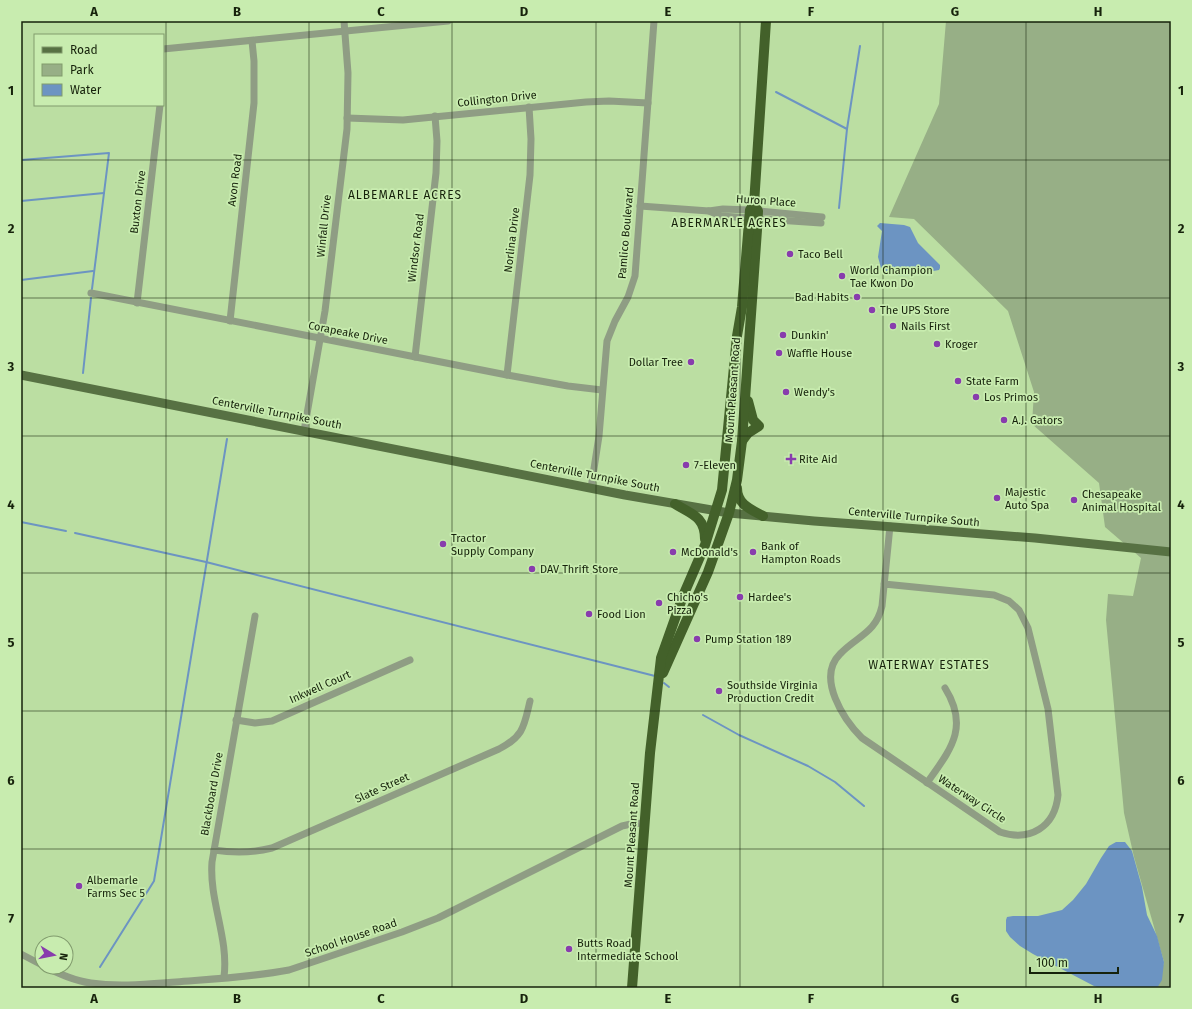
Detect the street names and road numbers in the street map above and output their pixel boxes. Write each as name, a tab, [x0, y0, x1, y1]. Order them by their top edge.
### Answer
street label: Collington Drive	[457, 88, 537, 110]
street label: Avon Road	[225, 153, 245, 207]
street label: Buxton Drive	[128, 170, 148, 234]
street label: Pamlico Boulevard	[616, 186, 636, 280]
street label: Huron Place	[736, 192, 796, 210]
street label: Winfall Drive	[314, 194, 334, 258]
street label: Norlina Drive	[502, 207, 522, 273]
street label: Windsor Road	[405, 213, 427, 283]
street label: Corapeake Drive	[307, 319, 389, 347]
street label: Mount Pleasant Road	[723, 337, 743, 443]
street label: Centerville Turnpike South	[211, 394, 343, 432]
street label: Centerville Turnpike South	[529, 457, 661, 495]
street label: Centerville Turnpike South	[848, 505, 980, 529]
street label: Inkwell Court	[287, 668, 353, 706]
street label: Blackboard Drive	[198, 751, 226, 837]
street label: Slate Street	[353, 770, 411, 806]
street label: Waterway Circle	[936, 772, 1008, 826]
street label: Mount Pleasant Road	[622, 782, 642, 888]
street label: School House Road	[303, 916, 399, 960]

